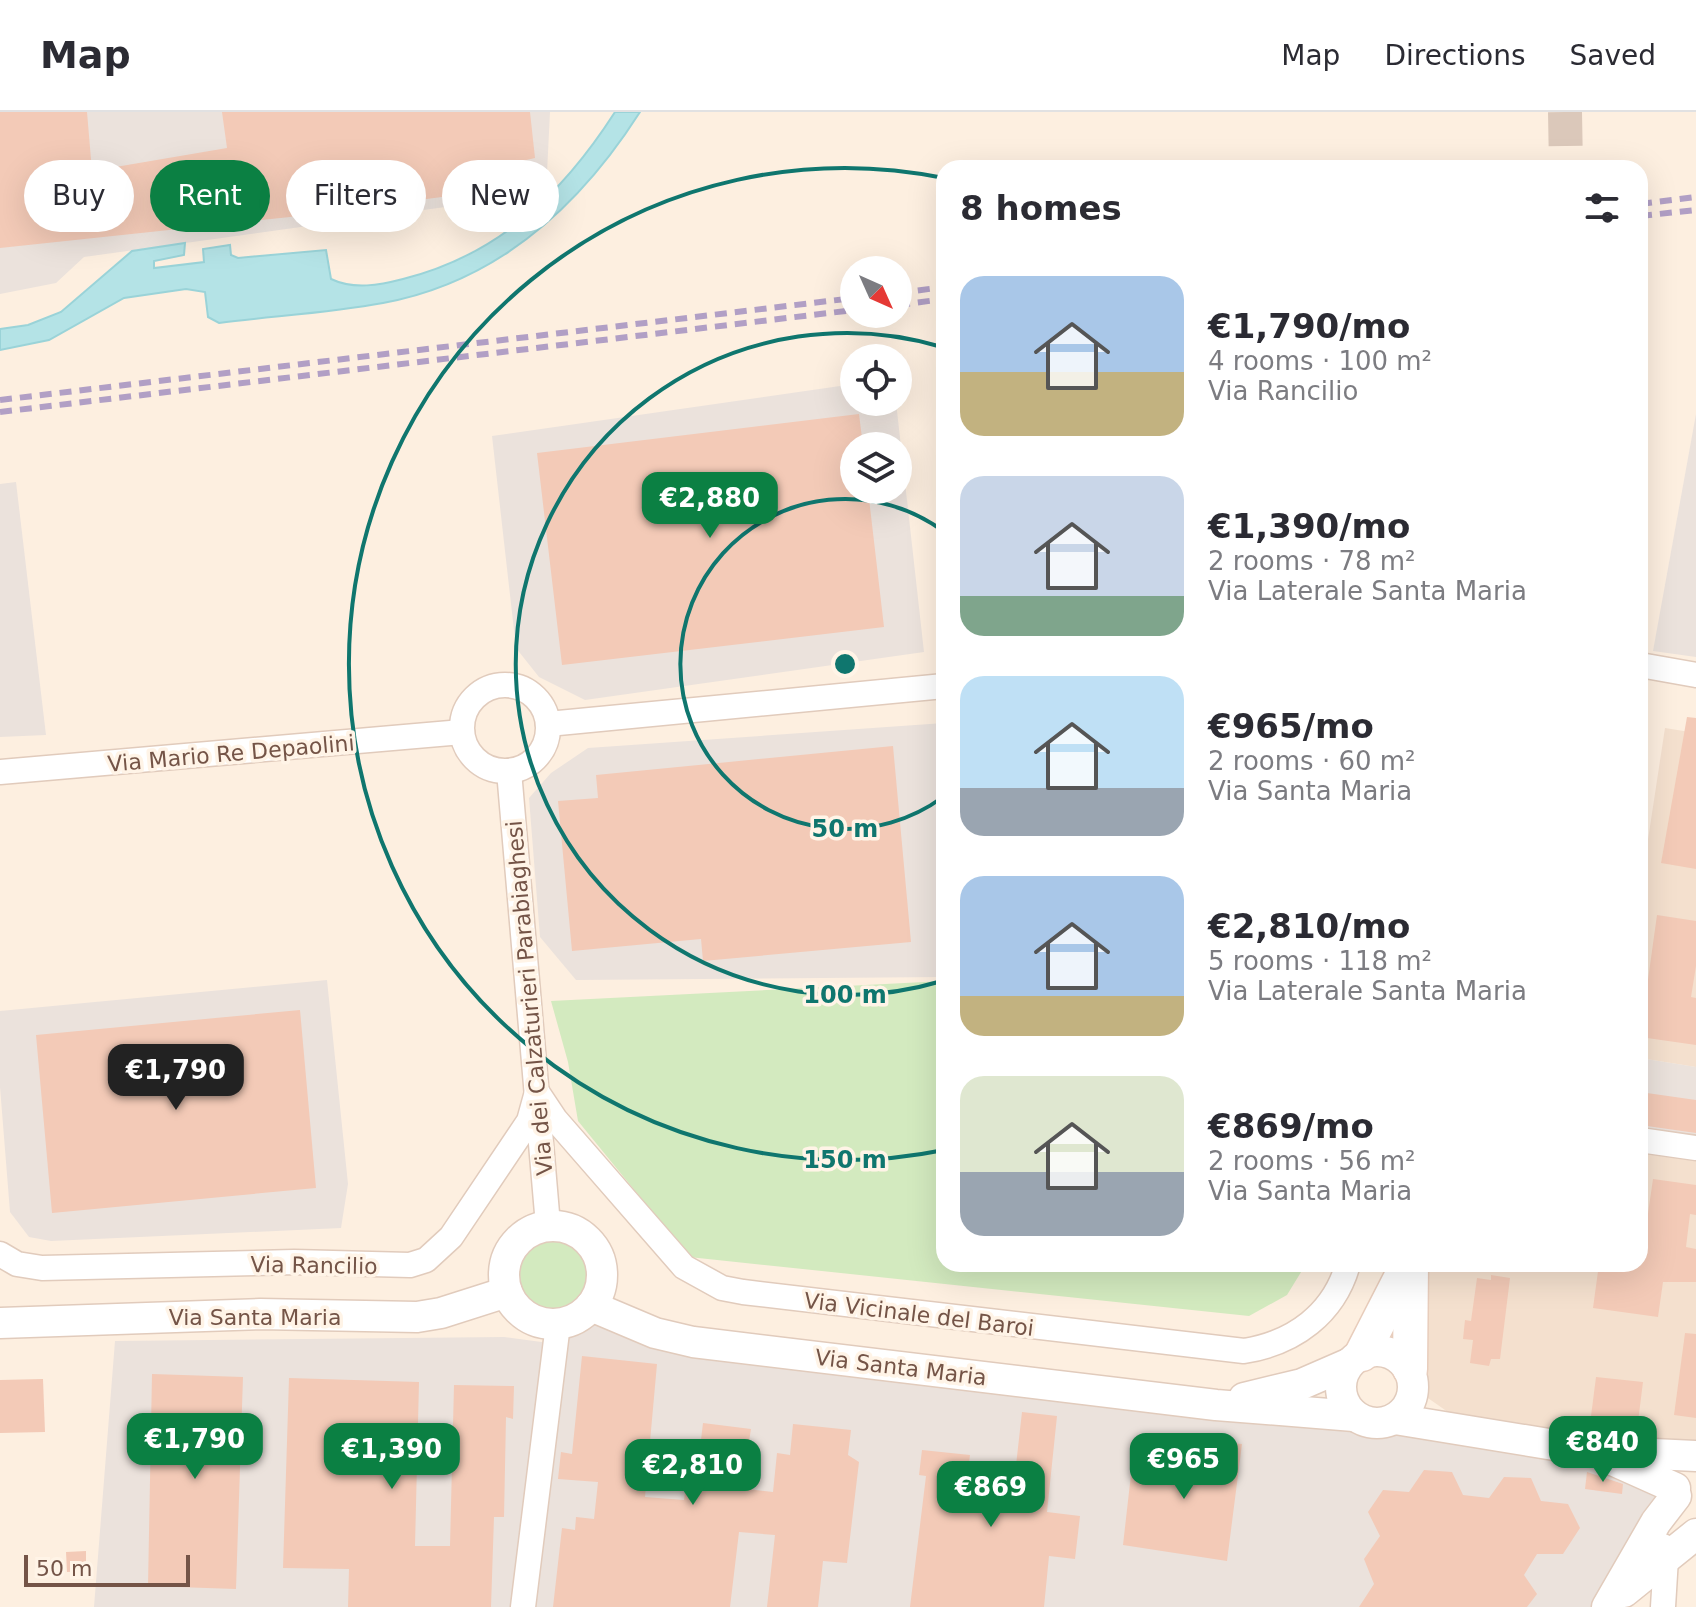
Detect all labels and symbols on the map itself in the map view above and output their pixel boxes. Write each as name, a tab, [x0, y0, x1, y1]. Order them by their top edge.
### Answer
north arrow	[840, 256, 912, 328]
pin: €2,880	[645, 472, 775, 540]
centre of rings	[831, 650, 859, 678]
street label: Via Mario Re Depaolini	[107, 730, 356, 777]
text: 50 m	[812, 815, 878, 843]
street label: Via dei Calzaturieri Parabiaghesi	[502, 820, 557, 1176]
text: 100 m	[803, 981, 887, 1009]
pin: €1,790	[111, 1044, 241, 1112]
text: 150 m	[803, 1146, 887, 1174]
street label: Via Rancilio	[250, 1252, 378, 1279]
street label: Via Vicinale del Baroi	[803, 1288, 1035, 1341]
street label: Via Santa Maria	[169, 1305, 341, 1330]
street label: Via Santa Maria	[814, 1345, 988, 1390]
pin: €1,790	[130, 1413, 260, 1481]
pin: €840	[1556, 1416, 1650, 1484]
pin: €1,390	[327, 1423, 457, 1491]
pin: €965	[1137, 1433, 1231, 1501]
pin: €2,810	[628, 1439, 758, 1507]
pin: €869	[944, 1461, 1038, 1529]
scale bar	[24, 1551, 190, 1587]

